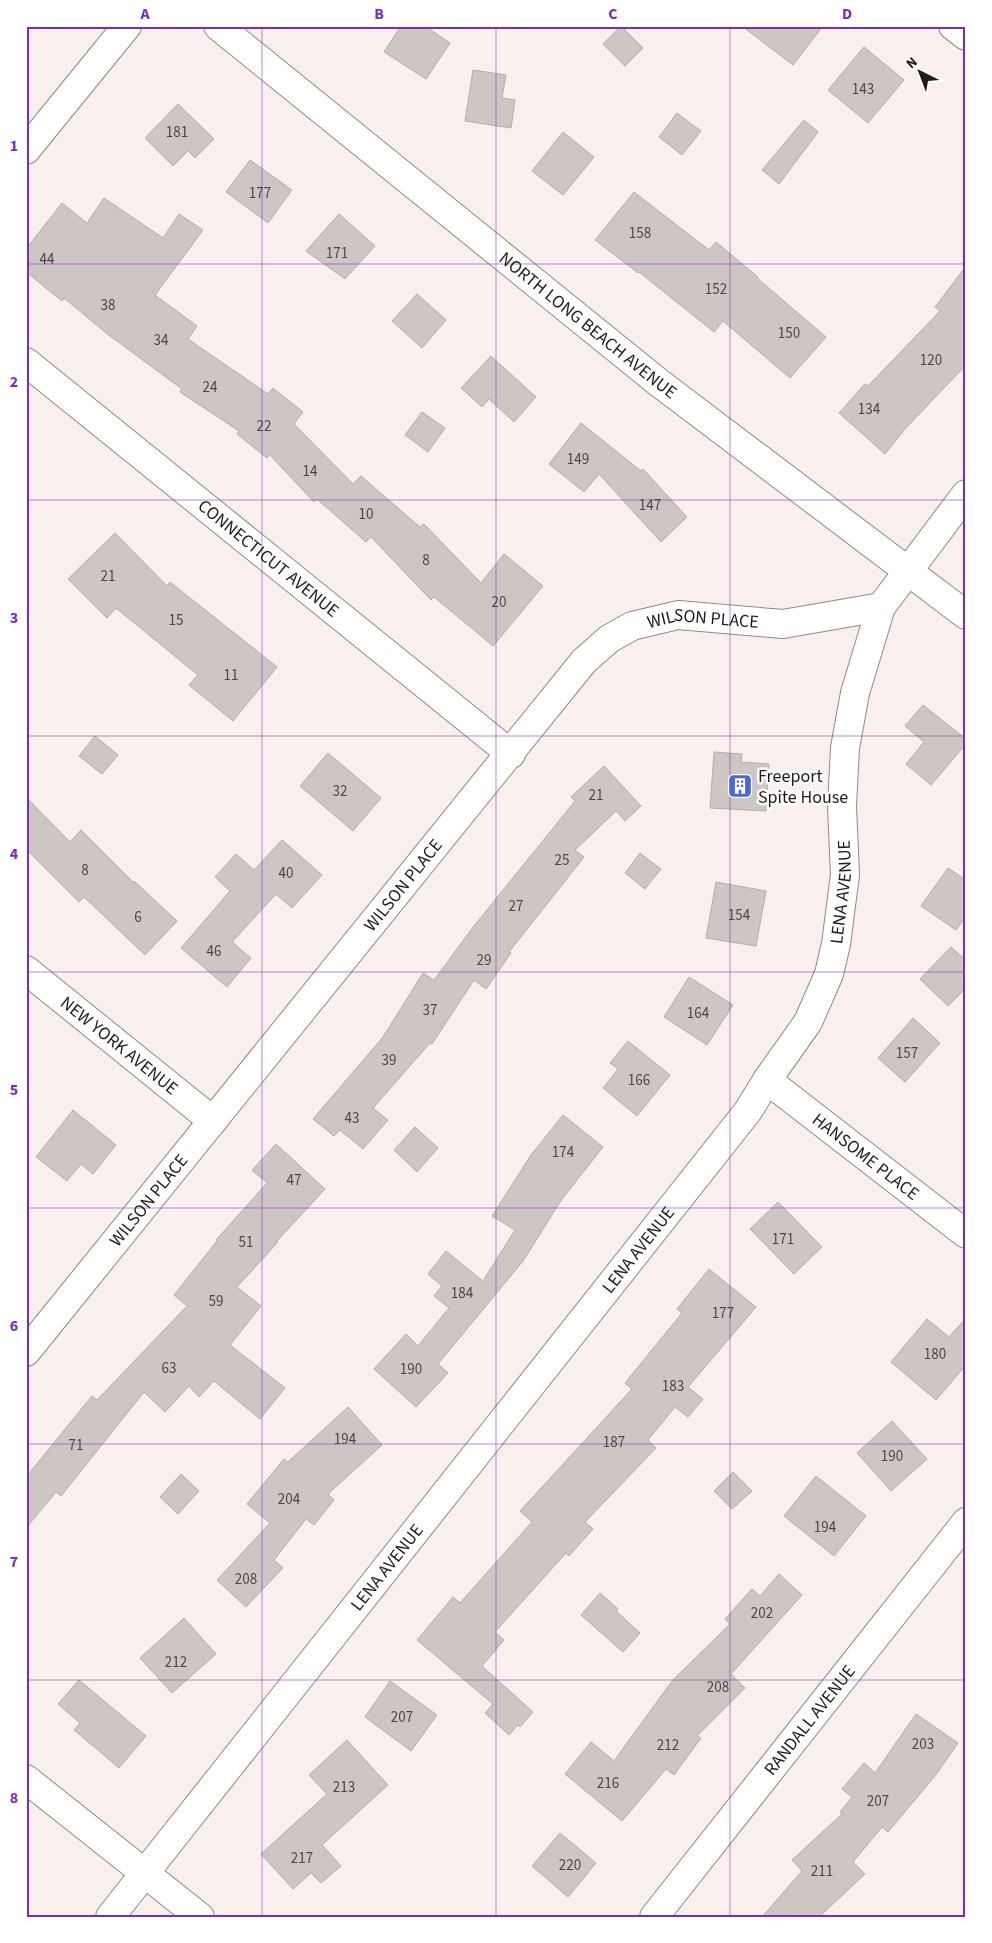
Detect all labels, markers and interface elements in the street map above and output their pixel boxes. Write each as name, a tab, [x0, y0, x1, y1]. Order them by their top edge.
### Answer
text: A	[139, 3, 150, 25]
text: B	[374, 3, 384, 25]
text: C	[608, 3, 618, 25]
text: D	[842, 3, 852, 25]
north arrow	[894, 48, 944, 98]
text: N	[902, 53, 922, 74]
house number: 143	[852, 79, 874, 100]
house number: 181	[166, 122, 188, 143]
text: 1	[10, 135, 18, 157]
house number: 177	[249, 183, 271, 204]
house number: 158	[629, 223, 651, 244]
house number: 171	[326, 243, 348, 264]
street label: NORTH LONG BEACH AVENUE	[494, 246, 682, 405]
house number: 44	[40, 249, 55, 270]
house number: 152	[705, 279, 727, 300]
house number: 38	[101, 295, 115, 316]
house number: 150	[778, 323, 800, 344]
house number: 34	[154, 330, 169, 351]
house number: 120	[920, 350, 942, 371]
text: 2	[10, 371, 18, 393]
house number: 24	[203, 377, 218, 398]
house number: 134	[858, 399, 881, 420]
house number: 22	[257, 416, 271, 437]
house number: 149	[567, 449, 589, 470]
house number: 14	[303, 461, 318, 482]
street label: CONNECTICUT AVENUE	[192, 494, 344, 623]
house number: 147	[639, 495, 661, 516]
house number: 10	[359, 504, 373, 525]
house number: 8	[422, 550, 430, 571]
house number: 21	[101, 566, 115, 587]
house number: 20	[492, 592, 506, 613]
street label: WILSON PLACE	[645, 603, 760, 635]
text: 3	[10, 607, 18, 629]
house number: 15	[169, 610, 183, 631]
house number: 11	[224, 665, 238, 686]
place label: Freeport Spite House	[758, 764, 848, 810]
building icon: Freeport Spite House	[727, 773, 753, 799]
house number: 32	[333, 781, 347, 802]
house number: 21	[589, 785, 603, 806]
street label: WILSON PLACE	[358, 834, 448, 937]
street label: LENA AVENUE	[824, 839, 858, 945]
text: 4	[10, 843, 19, 865]
house number: 25	[555, 850, 569, 871]
house number: 8	[81, 860, 89, 881]
house number: 40	[279, 863, 293, 884]
house number: 27	[509, 896, 523, 917]
house number: 154	[728, 905, 751, 926]
house number: 6	[134, 907, 142, 928]
house number: 46	[207, 941, 221, 962]
house number: 29	[477, 950, 491, 971]
street label: NEW YORK AVENUE	[55, 991, 183, 1101]
house number: 37	[423, 1000, 437, 1021]
house number: 164	[687, 1003, 710, 1024]
house number: 157	[896, 1043, 918, 1064]
house number: 39	[382, 1050, 396, 1071]
house number: 166	[628, 1070, 650, 1091]
text: 5	[10, 1079, 18, 1101]
street label: HANSOME PLACE	[807, 1107, 924, 1206]
house number: 43	[345, 1108, 359, 1129]
house number: 174	[552, 1142, 575, 1163]
street label: WILSON PLACE	[104, 1149, 194, 1252]
house number: 47	[287, 1170, 301, 1191]
street label: LENA AVENUE	[596, 1201, 681, 1299]
house number: 171	[772, 1229, 794, 1250]
house number: 51	[239, 1232, 253, 1253]
house number: 184	[451, 1283, 474, 1304]
house number: 59	[209, 1291, 223, 1312]
house number: 177	[712, 1303, 734, 1324]
text: 6	[10, 1315, 18, 1337]
house number: 180	[924, 1344, 946, 1365]
house number: 63	[162, 1358, 176, 1379]
house number: 190	[400, 1359, 422, 1380]
house number: 183	[662, 1376, 684, 1397]
house number: 194	[334, 1429, 357, 1450]
house number: 187	[603, 1432, 625, 1453]
house number: 71	[69, 1435, 83, 1456]
house number: 190	[881, 1446, 903, 1467]
house number: 204	[278, 1489, 301, 1510]
house number: 194	[814, 1517, 837, 1538]
street label: LENA AVENUE	[345, 1519, 429, 1616]
text: 7	[10, 1551, 18, 1573]
house number: 208	[235, 1569, 257, 1590]
house number: 202	[751, 1603, 773, 1624]
house number: 212	[165, 1652, 187, 1673]
street label: RANDALL AVENUE	[758, 1660, 861, 1781]
house number: 208	[707, 1677, 729, 1698]
house number: 207	[391, 1707, 413, 1728]
house number: 203	[912, 1734, 934, 1755]
house number: 212	[657, 1735, 679, 1756]
house number: 216	[597, 1773, 619, 1794]
house number: 213	[333, 1777, 355, 1798]
text: 8	[10, 1787, 18, 1809]
house number: 207	[867, 1791, 889, 1812]
house number: 217	[291, 1848, 313, 1869]
house number: 220	[559, 1855, 581, 1876]
house number: 211	[811, 1861, 833, 1882]

